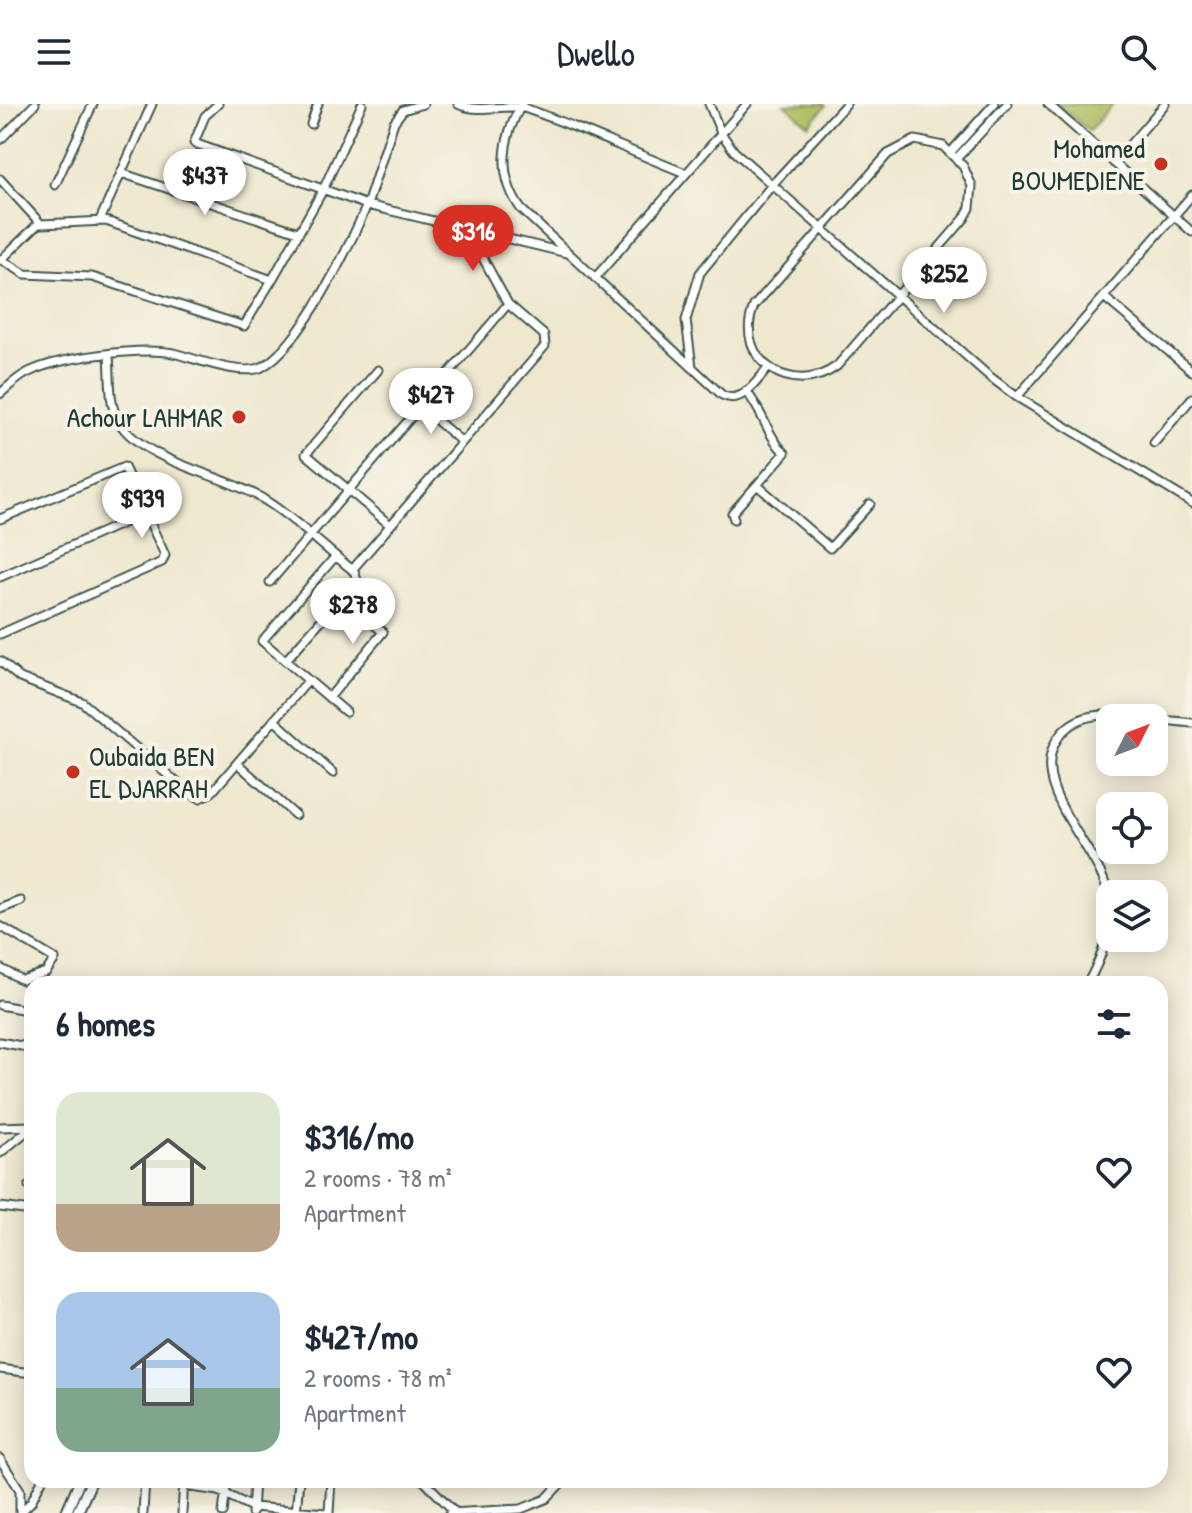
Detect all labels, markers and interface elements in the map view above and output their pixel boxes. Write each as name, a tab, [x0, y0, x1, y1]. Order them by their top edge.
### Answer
text: Dwello	[557, 28, 635, 77]
icon: menu	[32, 30, 76, 74]
icon: search	[1116, 30, 1160, 74]
place label: Mohamed BOUMEDIENE	[1011, 129, 1145, 199]
pin: $437	[158, 149, 252, 217]
marker: Mohamed BOUMEDIENE	[1152, 155, 1170, 173]
text: $437	[181, 157, 229, 192]
pin: $316	[426, 205, 520, 273]
text: $316	[451, 213, 495, 248]
pin: $252	[897, 247, 991, 315]
text: $252	[920, 255, 968, 290]
pin: $427	[384, 368, 478, 436]
text: $427	[407, 376, 455, 411]
place label: Achour LAHMAR	[67, 398, 223, 436]
marker: Achour LAHMAR	[230, 408, 248, 426]
pin: $939	[95, 472, 189, 540]
text: $939	[120, 480, 164, 515]
pin: $278	[306, 578, 400, 646]
text: $278	[328, 586, 378, 621]
north arrow	[1096, 704, 1168, 776]
map controls	[1096, 704, 1168, 952]
place label: Oubaida BEN EL DJARRAH	[89, 737, 214, 807]
marker: Oubaida BEN EL DJARRAH	[64, 763, 82, 781]
button: locate	[1096, 792, 1168, 864]
button: layers	[1096, 880, 1168, 952]
text: 6 homes	[56, 1001, 155, 1047]
icon: filters	[1092, 1002, 1136, 1046]
text: $316/mo	[304, 1114, 414, 1160]
icon: home	[120, 1124, 216, 1220]
icon: heart	[1092, 1150, 1136, 1194]
text: 2 rooms · 78 m²	[304, 1160, 452, 1195]
text: Apartment	[304, 1195, 406, 1230]
text: $427/mo	[304, 1314, 418, 1360]
icon: home	[120, 1324, 216, 1420]
icon: heart	[1092, 1350, 1136, 1394]
text: 2 rooms · 78 m²	[304, 1360, 452, 1395]
text: Apartment	[304, 1395, 406, 1430]

